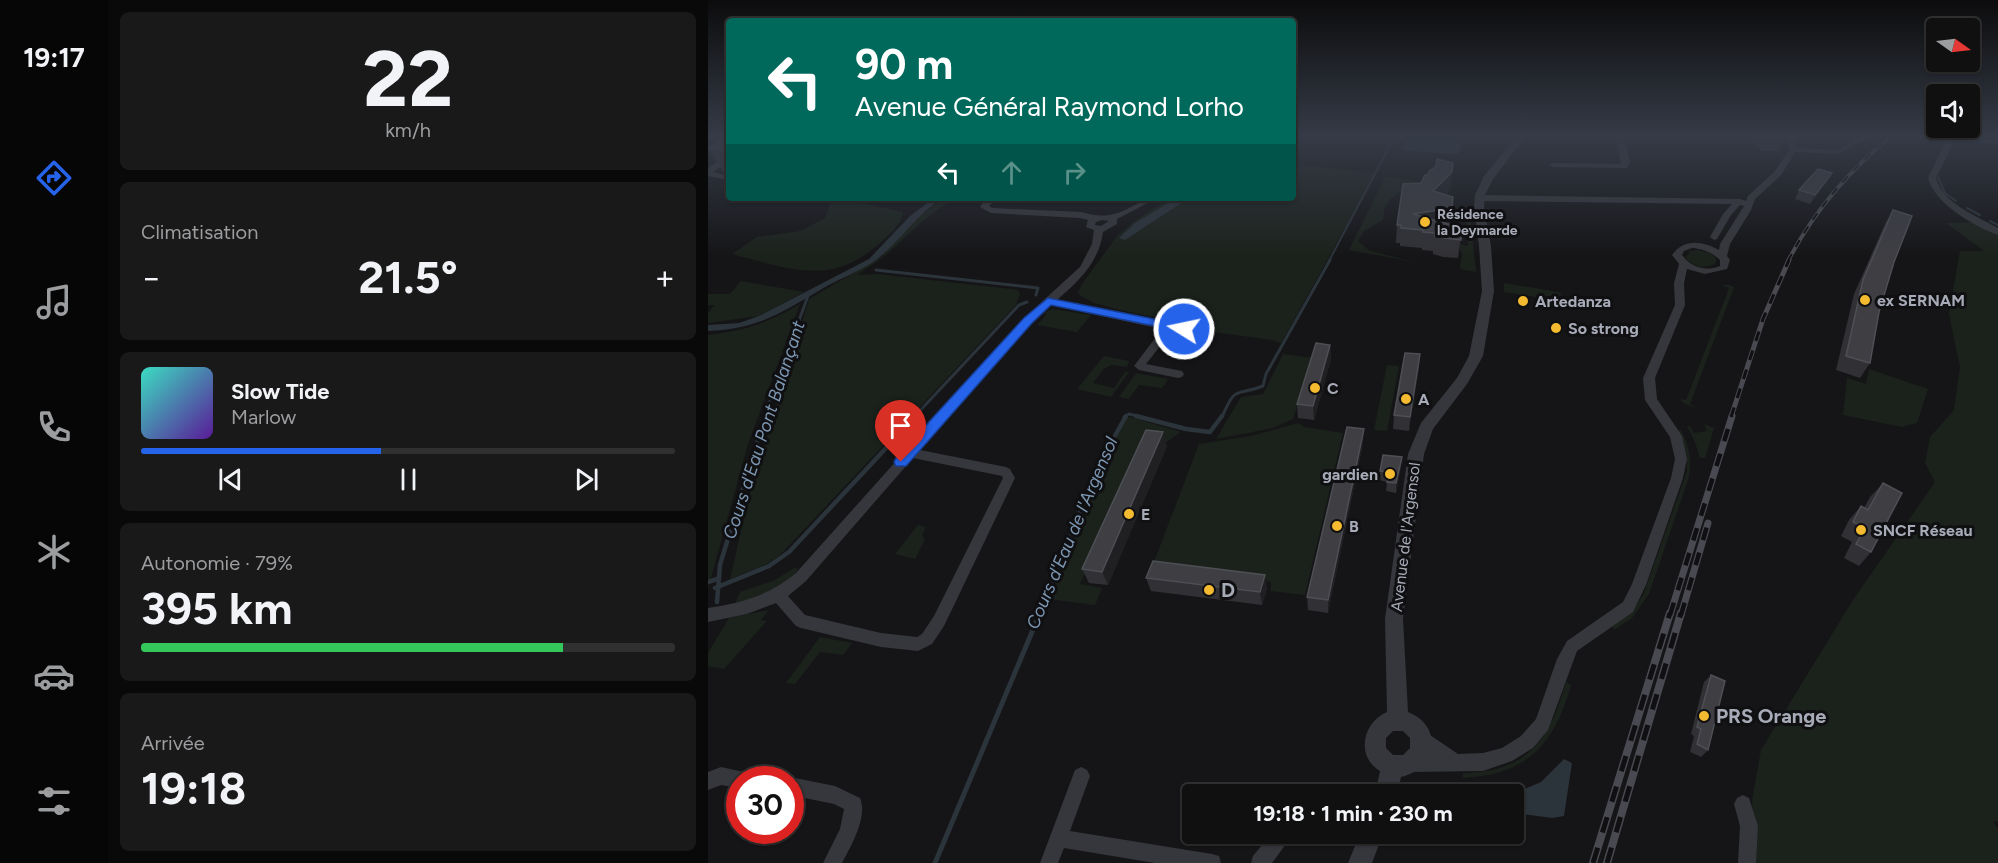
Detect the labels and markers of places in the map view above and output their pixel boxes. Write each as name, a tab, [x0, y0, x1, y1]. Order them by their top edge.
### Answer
place label: Résidence la Deymarde	[1437, 206, 1518, 239]
marker: Résidence la Deymarde	[1418, 215, 1432, 229]
place label: ex SERNAM	[1877, 291, 1965, 310]
place label: Artedanza	[1535, 292, 1611, 311]
marker: ex SERNAM	[1858, 293, 1872, 307]
marker: Artedanza	[1516, 294, 1530, 308]
place label: So strong	[1568, 319, 1639, 338]
marker: So strong	[1549, 321, 1563, 335]
place label: C	[1327, 379, 1339, 398]
marker: C	[1308, 381, 1322, 395]
place label: A	[1418, 390, 1430, 409]
marker: A	[1399, 392, 1413, 406]
pin	[875, 400, 926, 462]
place label: gardien	[1322, 465, 1378, 484]
marker: gardien	[1383, 467, 1397, 481]
place label: E	[1141, 505, 1150, 524]
marker: E	[1122, 507, 1136, 521]
place label: B	[1349, 517, 1359, 536]
marker: B	[1330, 519, 1344, 533]
place label: SNCF Réseau	[1873, 521, 1973, 540]
marker: SNCF Réseau	[1854, 523, 1868, 537]
place label: D	[1221, 578, 1235, 602]
marker: D	[1202, 583, 1216, 597]
place label: PRS Orange	[1716, 704, 1826, 728]
marker: PRS Orange	[1697, 709, 1711, 723]

